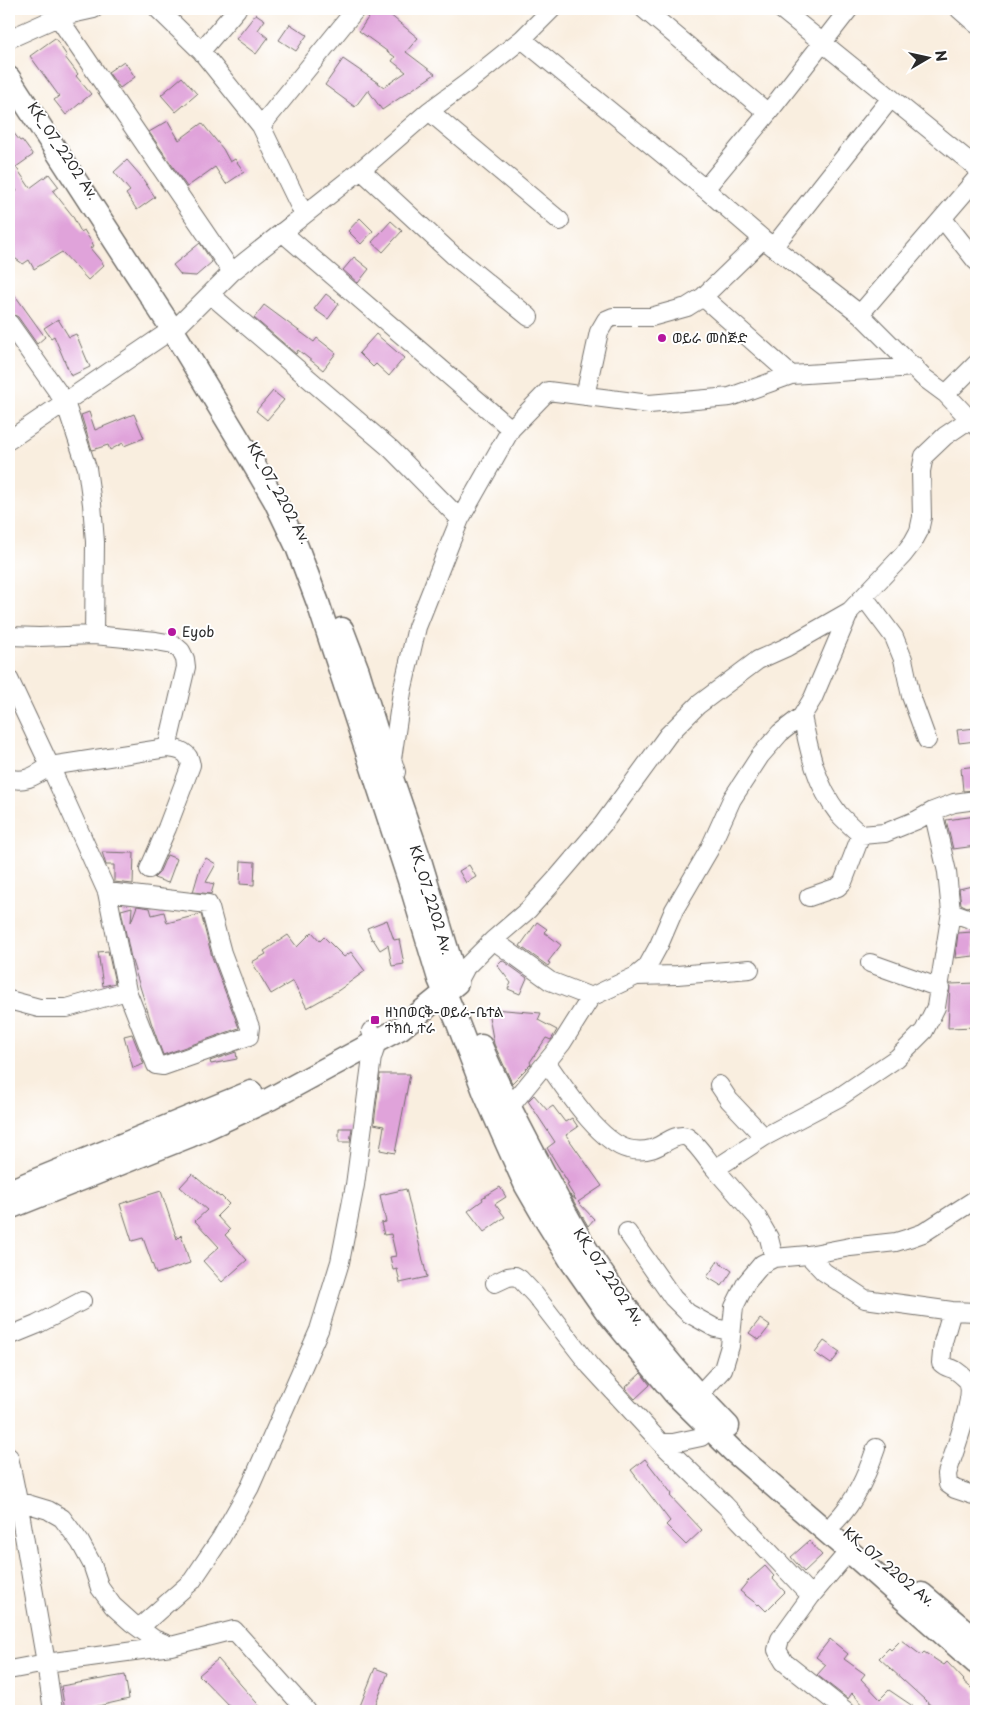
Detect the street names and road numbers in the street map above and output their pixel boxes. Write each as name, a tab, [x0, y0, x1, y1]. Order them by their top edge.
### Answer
street label: KK_07_2202 Av.	[23, 98, 104, 204]
street label: KK_07_2202 Av.	[243, 438, 316, 548]
street label: KK_07_2202 Av.	[405, 842, 458, 957]
street label: KK_07_2202 Av.	[569, 1224, 650, 1330]
street label: KK_07_2202 Av.	[839, 1522, 940, 1611]

